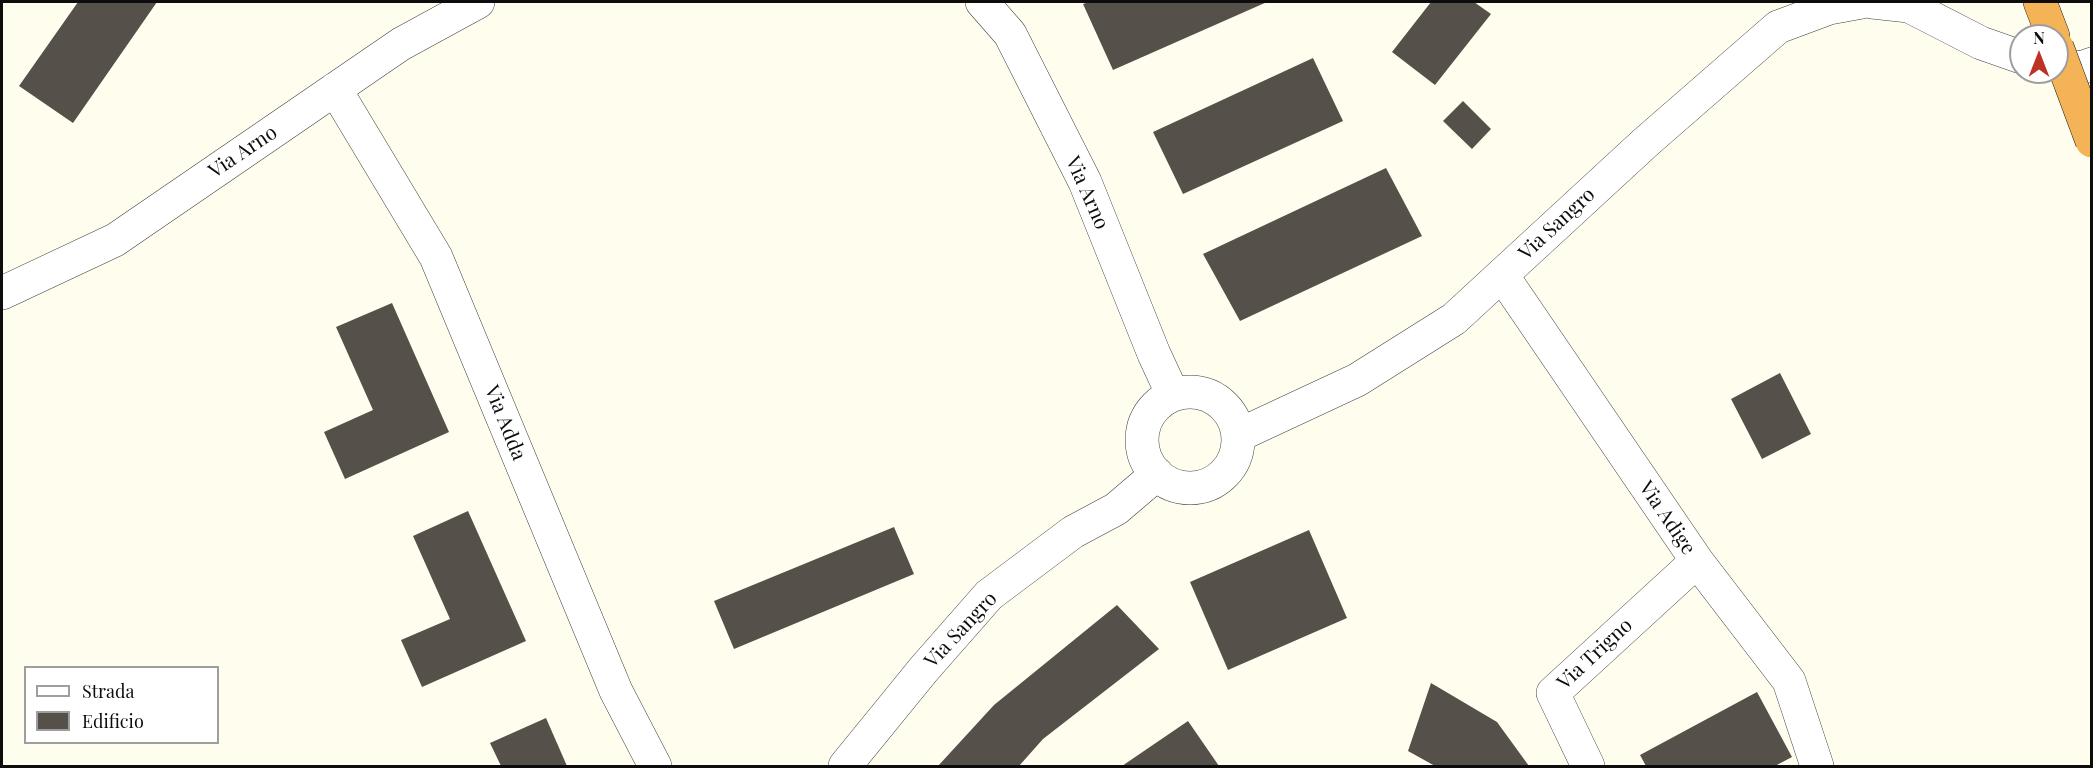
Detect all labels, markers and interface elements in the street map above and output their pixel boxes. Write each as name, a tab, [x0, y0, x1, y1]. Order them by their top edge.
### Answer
north arrow	[2009, 24, 2069, 84]
text: N	[2033, 27, 2045, 48]
street label: Via Arno	[204, 120, 282, 184]
street label: Via Arno	[1060, 153, 1114, 233]
street label: Via Sangro	[1514, 183, 1600, 265]
street label: Via Adda	[479, 382, 531, 464]
street label: Via Adige	[1634, 477, 1700, 559]
street label: Via Sangro	[920, 587, 1002, 673]
street label: Via Trigno	[1553, 613, 1637, 695]
legend	[24, 666, 219, 744]
text: Strada	[82, 679, 135, 703]
text: Edificio	[82, 709, 144, 733]

